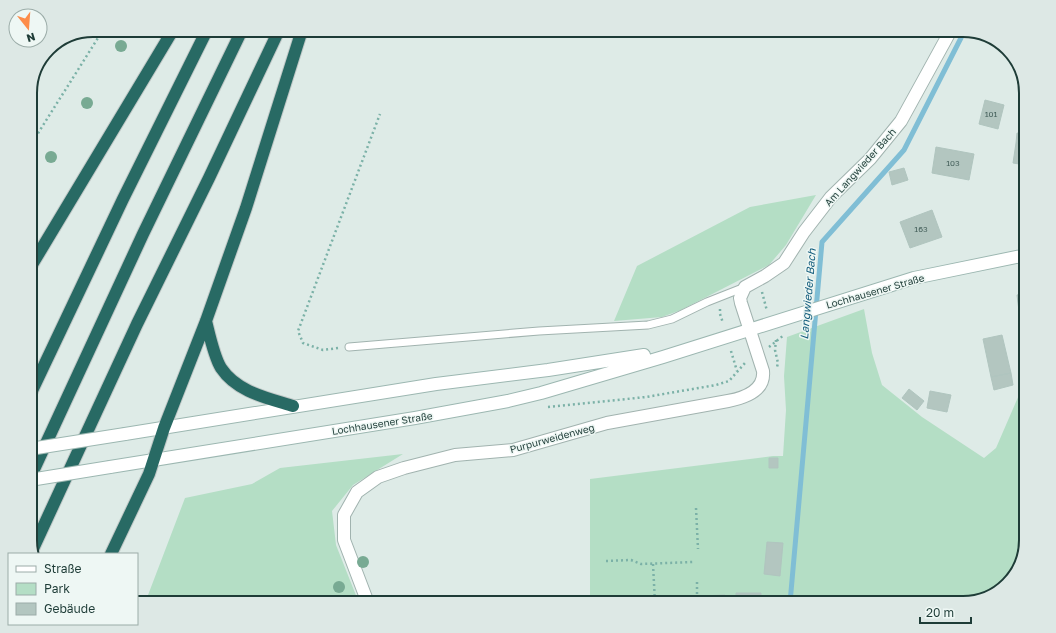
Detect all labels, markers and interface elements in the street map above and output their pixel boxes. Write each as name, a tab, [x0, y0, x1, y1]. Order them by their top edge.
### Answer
north arrow	[8, 8, 48, 48]
text: N	[25, 31, 37, 45]
house number: 101	[985, 109, 997, 119]
street label: Am Langwieder Bach	[822, 126, 898, 208]
house number: 103	[946, 158, 960, 168]
house number: 163	[914, 224, 928, 234]
water label: Langwieder Bach	[797, 247, 819, 340]
street label: Lochhausener Straße	[824, 271, 926, 311]
street label: Lochhausener Straße	[331, 409, 433, 437]
street label: Purpurweidenweg	[508, 421, 596, 455]
legend	[8, 553, 138, 625]
text: Straße	[44, 561, 82, 576]
text: Park	[44, 581, 70, 596]
scale bar	[920, 599, 971, 625]
text: Gebäude	[44, 601, 95, 616]
text: 20 m	[926, 605, 954, 620]

